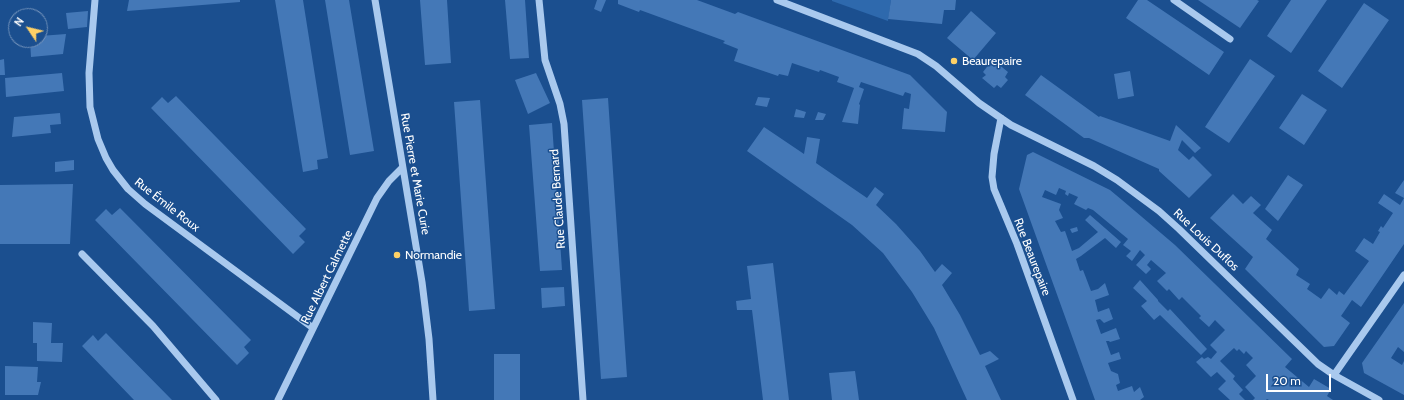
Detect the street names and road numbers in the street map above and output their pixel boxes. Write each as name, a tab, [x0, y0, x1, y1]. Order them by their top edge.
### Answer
street label: Rue Pierre et Marie Curie	[397, 112, 433, 236]
street label: Rue Claude Bernard	[547, 149, 569, 249]
street label: Rue Émile Roux	[131, 175, 203, 235]
street label: Rue Louis Duflos	[1170, 206, 1242, 274]
street label: Rue Beaurepaire	[1011, 216, 1053, 298]
street label: Rue Albert Calmette	[298, 228, 356, 326]

